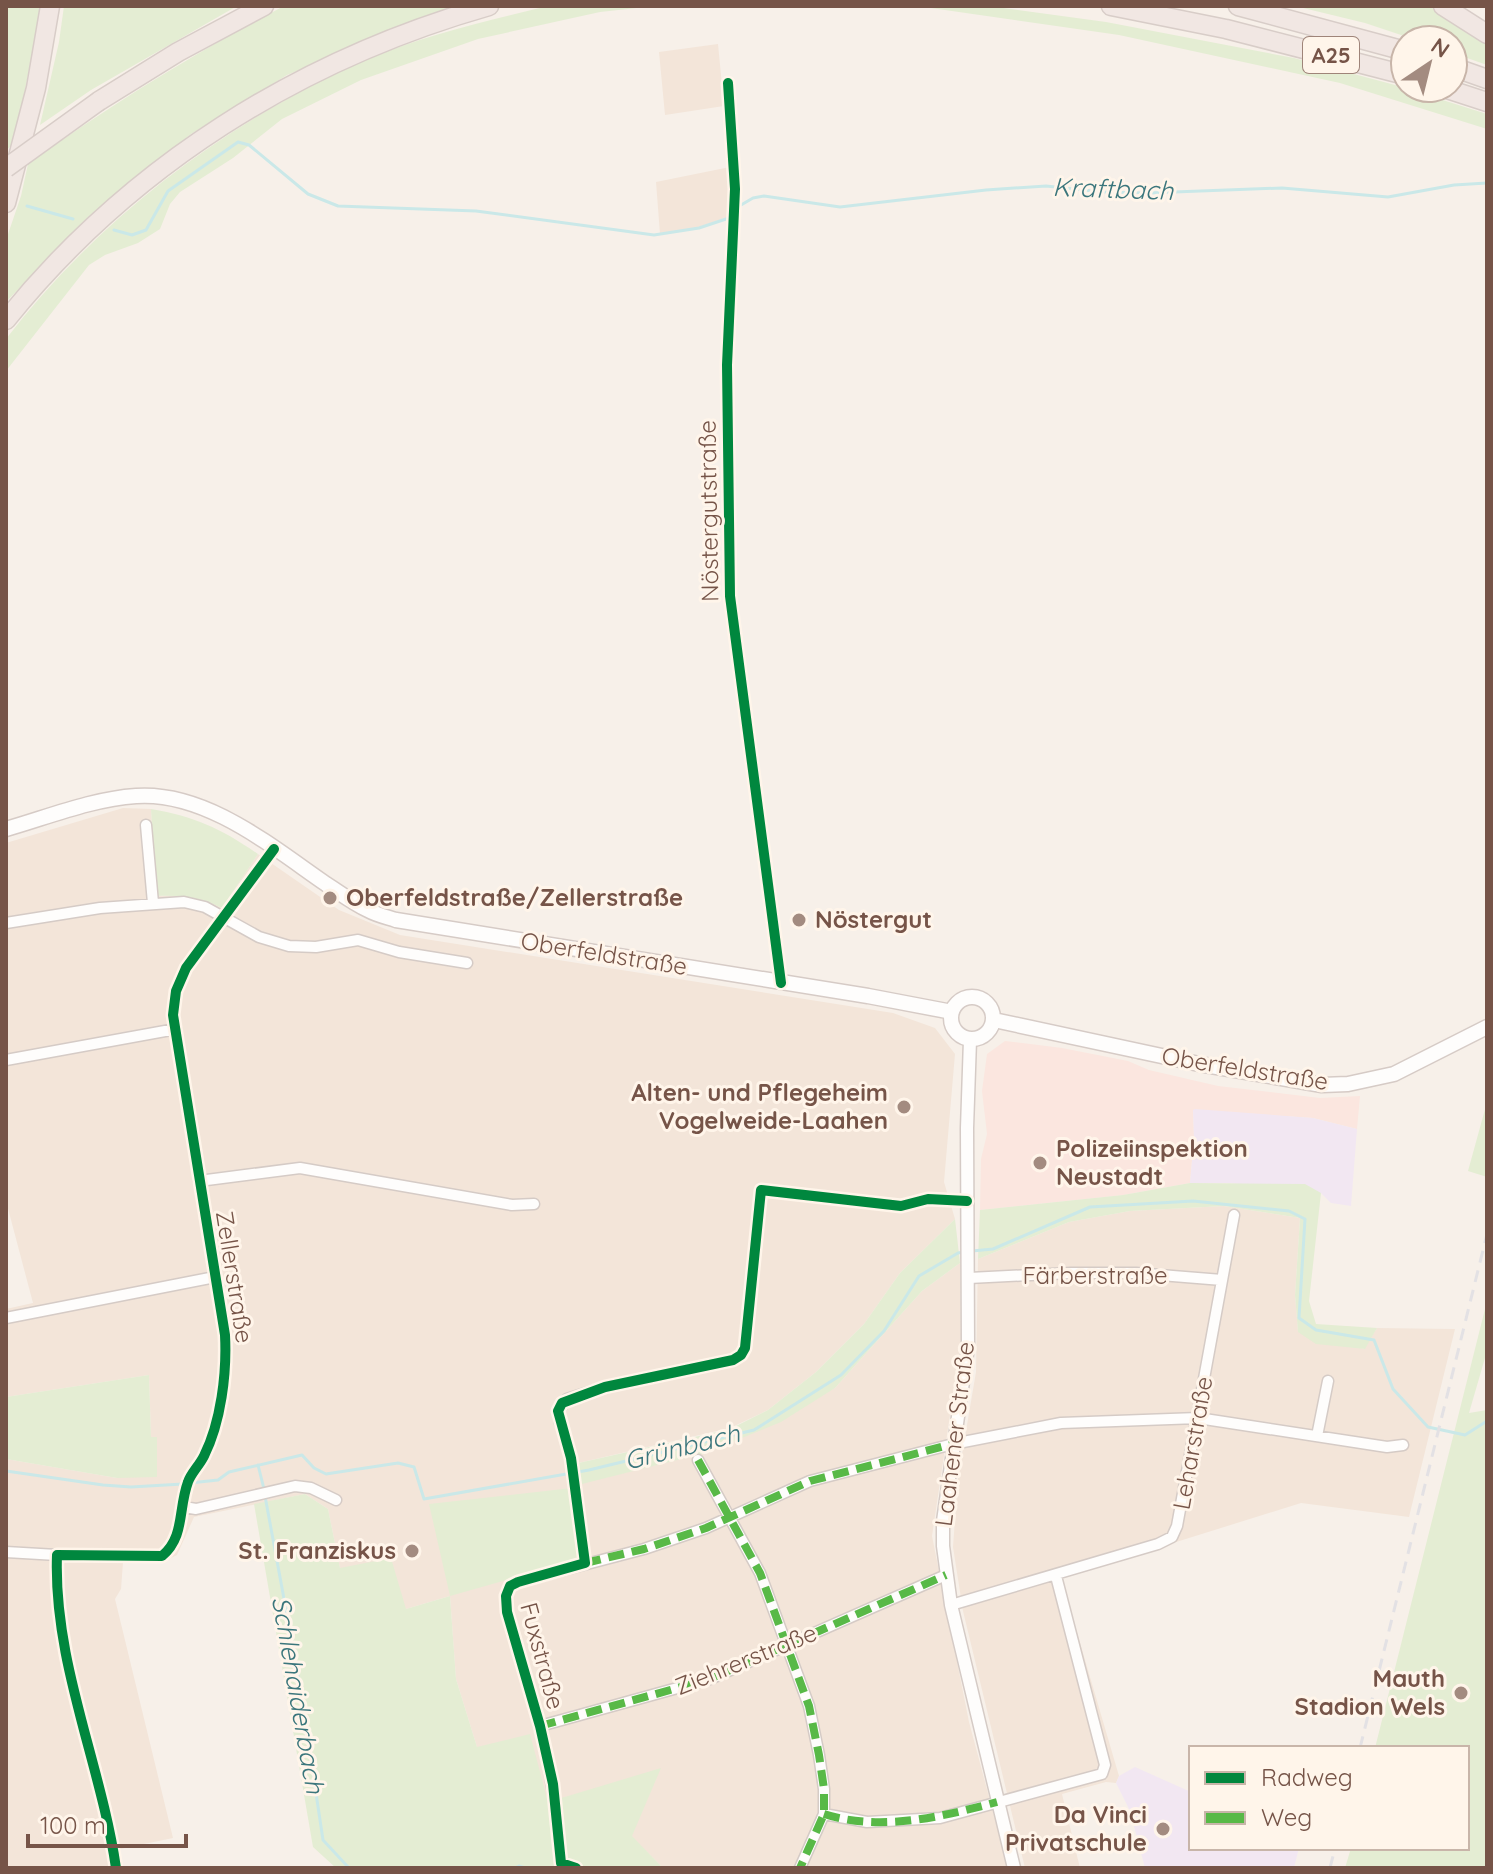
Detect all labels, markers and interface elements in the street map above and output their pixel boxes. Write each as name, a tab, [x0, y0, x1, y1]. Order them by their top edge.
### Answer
north arrow	[1389, 24, 1469, 104]
text: N	[1426, 32, 1455, 64]
road number: A25	[1303, 37, 1359, 73]
water label: Kraftbach	[1052, 170, 1175, 207]
street label: Nöstergutstraße	[691, 420, 725, 602]
place label: Oberfeldstraße/Zellerstraße	[346, 882, 683, 912]
marker: Oberfeldstraße/Zellerstraße	[321, 889, 339, 907]
place label: Nöstergut	[815, 904, 932, 934]
marker: Nöstergut	[790, 911, 808, 929]
street label: Oberfeldstraße	[519, 925, 689, 981]
street label: Oberfeldstraße	[1160, 1040, 1330, 1096]
place label: Alten- und Pflegeheim Vogelweide-Laahen	[631, 1077, 888, 1135]
marker: Alten- und Pflegeheim Vogelweide-Laahen	[895, 1098, 913, 1116]
place label: Polizeiinspektion Neustadt	[1056, 1133, 1248, 1191]
marker: Polizeiinspektion Neustadt	[1031, 1154, 1049, 1172]
street label: Zellerstraße	[210, 1209, 260, 1345]
street label: Färberstraße	[1022, 1260, 1168, 1290]
street label: Laahener Straße	[928, 1340, 980, 1528]
street label: Leharstraße	[1166, 1374, 1218, 1512]
water label: Grünbach	[621, 1416, 744, 1477]
place label: St. Franziskus	[238, 1535, 396, 1565]
marker: St. Franziskus	[403, 1542, 421, 1560]
water label: Schlehaiderbach	[265, 1594, 332, 1797]
street label: Fuxstraße	[514, 1599, 572, 1712]
street label: Ziehrerstraße	[670, 1617, 821, 1701]
place label: Mauth Stadion Wels	[1295, 1663, 1445, 1721]
marker: Mauth Stadion Wels	[1452, 1684, 1470, 1702]
legend	[1189, 1746, 1469, 1850]
text: Radweg	[1261, 1762, 1353, 1792]
scale bar	[28, 1798, 186, 1848]
place label: Da Vinci Privatschule	[1005, 1799, 1147, 1857]
text: Weg	[1261, 1802, 1312, 1832]
text: 100 m	[40, 1810, 106, 1840]
marker: Da Vinci Privatschule	[1154, 1820, 1172, 1838]

